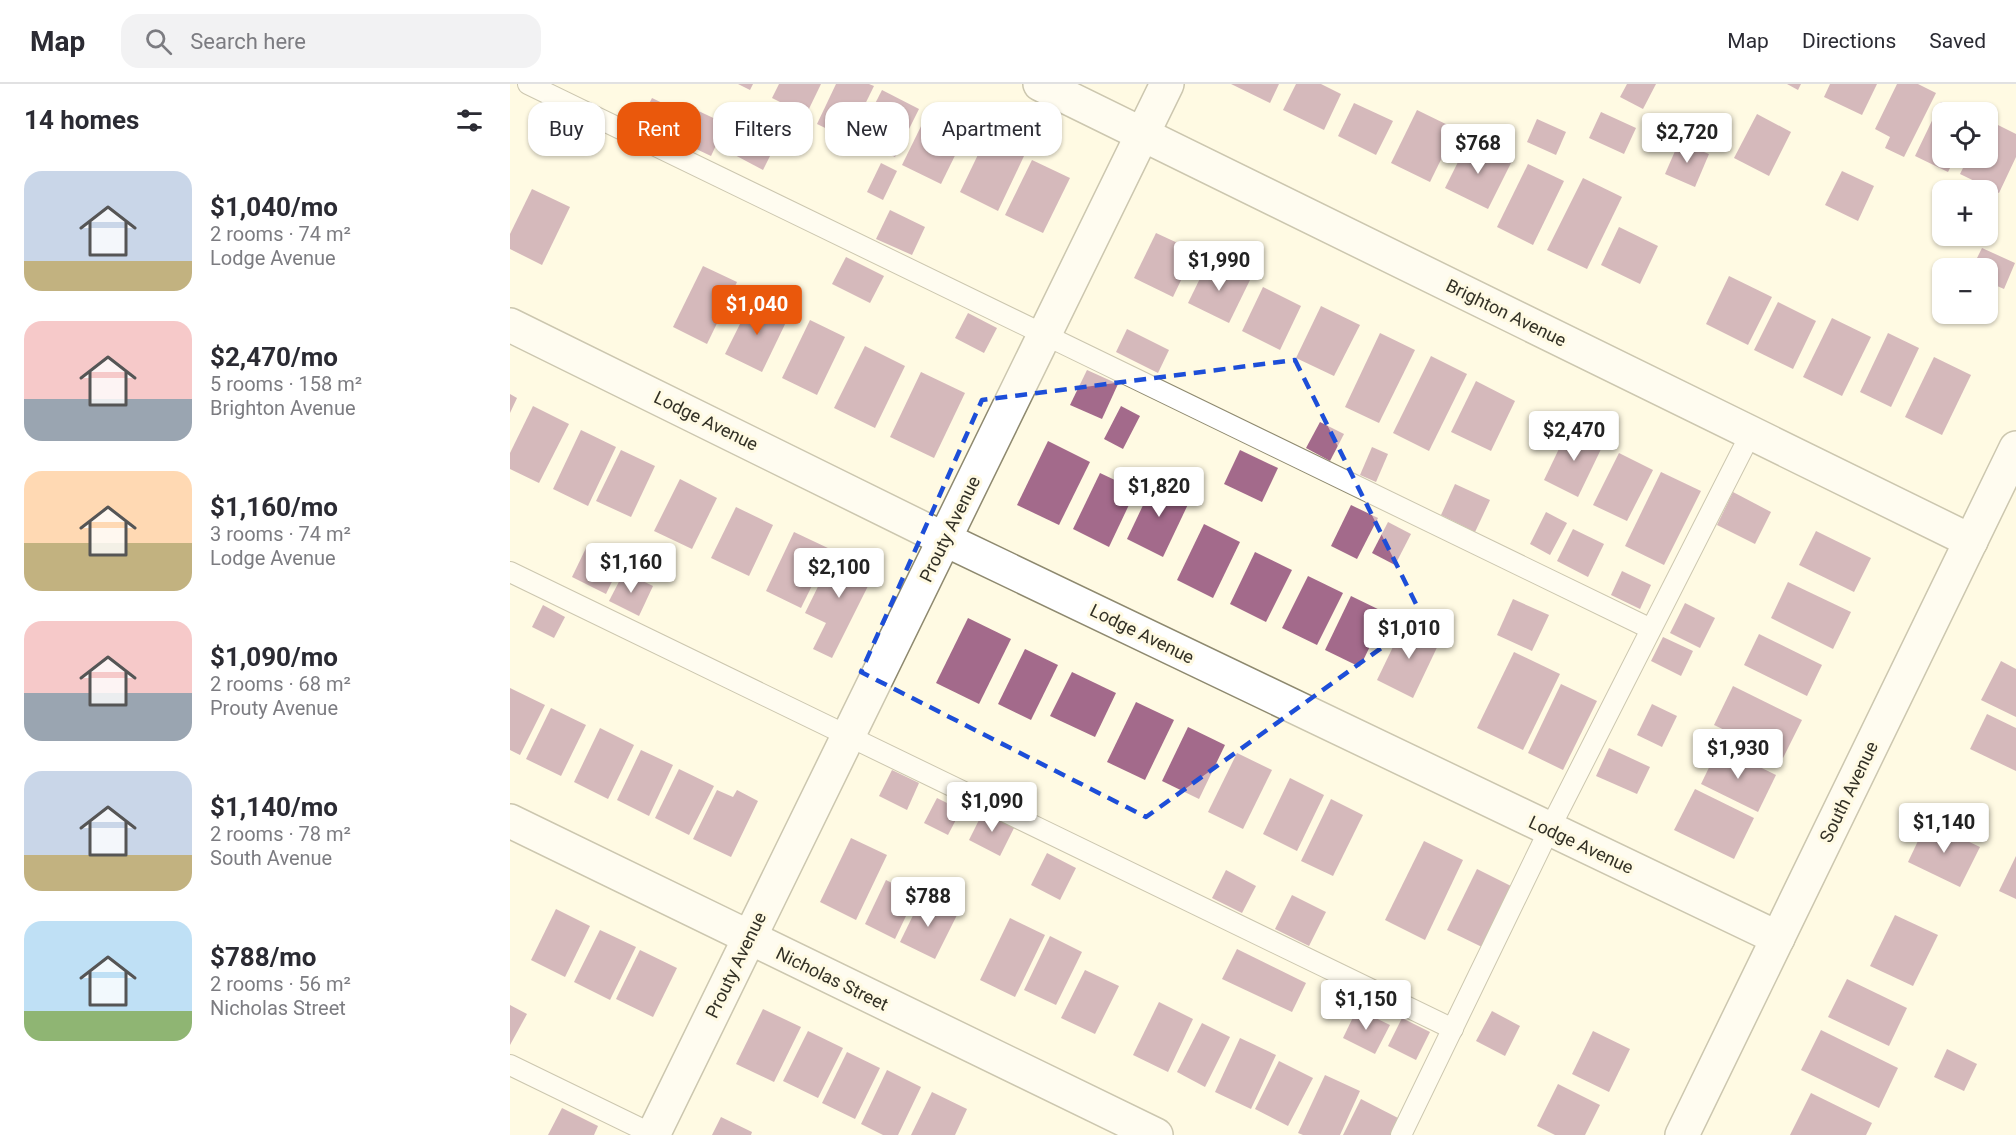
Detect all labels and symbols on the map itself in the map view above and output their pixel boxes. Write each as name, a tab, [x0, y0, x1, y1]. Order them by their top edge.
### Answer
pin: $2,720	[1638, 113, 1736, 164]
pin: $768	[1442, 124, 1514, 175]
pin: $1,990	[1170, 241, 1268, 292]
street label: Brighton Avenue	[1443, 274, 1570, 351]
pin: $1,040	[708, 285, 806, 336]
street label: Lodge Avenue	[651, 386, 762, 455]
pin: $2,470	[1525, 411, 1623, 462]
pin: $1,820	[1110, 467, 1208, 518]
street label: Prouty Avenue	[915, 472, 984, 585]
pin: $1,160	[582, 543, 680, 594]
pin: $2,100	[790, 548, 888, 599]
street label: Lodge Avenue	[1087, 599, 1198, 668]
pin: $1,010	[1360, 609, 1458, 660]
pin: $1,930	[1689, 729, 1787, 780]
street label: South Avenue	[1815, 738, 1882, 846]
pin: $1,090	[943, 782, 1041, 833]
pin: $1,140	[1895, 803, 1993, 854]
street label: Lodge Avenue	[1526, 811, 1637, 878]
pin: $788	[892, 877, 964, 928]
street label: Prouty Avenue	[701, 908, 770, 1021]
street label: Nicholas Street	[773, 942, 892, 1015]
pin: $1,150	[1317, 980, 1415, 1031]

